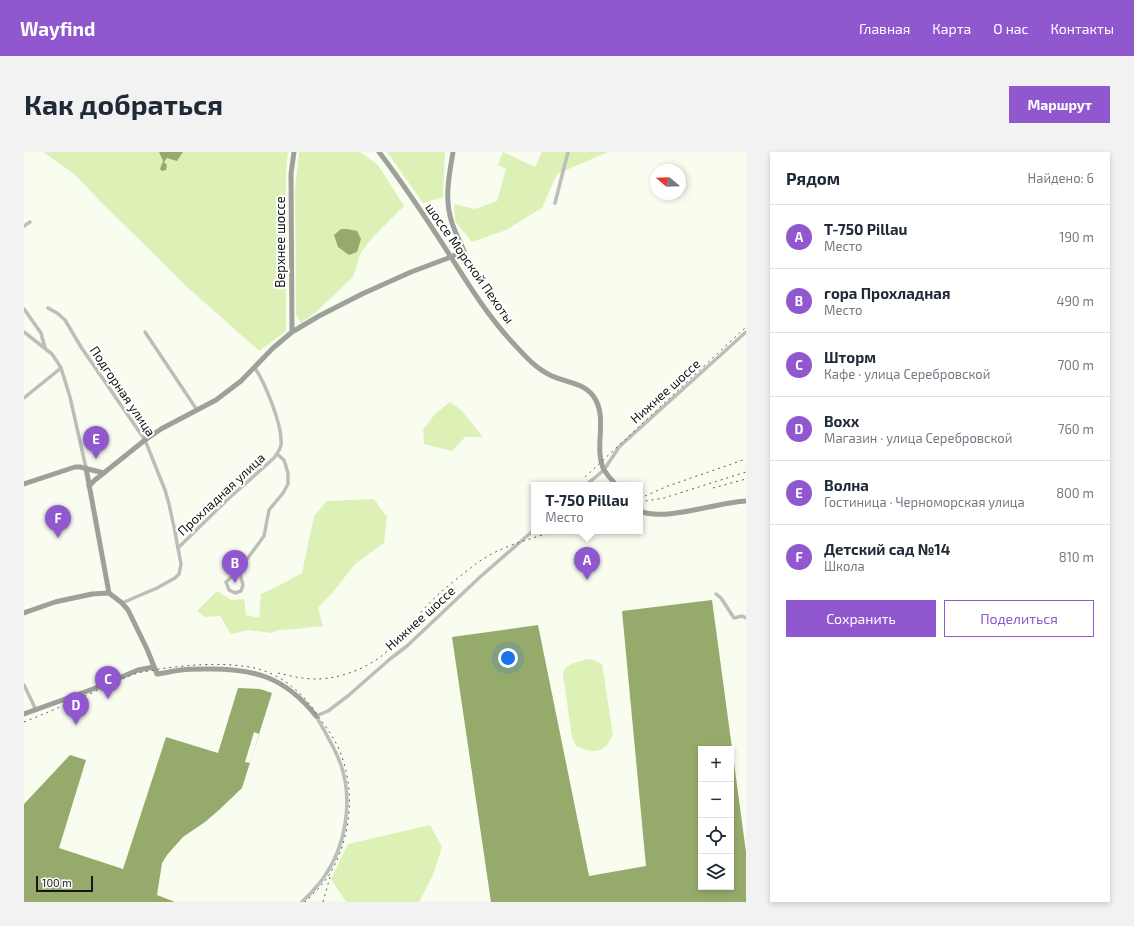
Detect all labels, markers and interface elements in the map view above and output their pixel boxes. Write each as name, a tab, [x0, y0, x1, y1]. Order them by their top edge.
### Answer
text: Wayfind	[20, 17, 95, 40]
text: Главная	[859, 20, 910, 37]
text: Карта	[932, 20, 971, 37]
text: О нас	[993, 20, 1029, 37]
text: Контакты	[1051, 20, 1114, 37]
button: Маршрут	[1009, 86, 1110, 123]
text: Как добраться	[24, 87, 223, 121]
north arrow	[650, 164, 686, 200]
text: Рядом	[786, 168, 840, 188]
text: Найдено: 6	[1028, 170, 1094, 186]
street label: Верхнее шоссе	[272, 196, 288, 288]
street label: шоссе Морской Пехоты	[422, 200, 518, 326]
text: T-750 Pillau	[824, 220, 907, 238]
text: A	[795, 229, 803, 245]
text: 190 m	[1059, 229, 1094, 245]
text: Место	[824, 238, 863, 254]
text: гора Прохладная	[824, 284, 950, 302]
text: B	[795, 293, 803, 309]
text: 490 m	[1056, 293, 1094, 309]
text: Место	[824, 302, 863, 318]
street label: Подгорная улица	[87, 343, 159, 439]
text: Шторм	[824, 348, 876, 366]
street label: Нижнее шоссе	[627, 355, 703, 427]
text: C	[795, 357, 803, 373]
text: 700 m	[1057, 357, 1094, 373]
text: Кафе · улица Серебровской	[824, 366, 990, 382]
text: Boxx	[824, 412, 859, 430]
text: D	[795, 421, 803, 437]
text: 760 m	[1058, 421, 1094, 437]
pin: E	[83, 426, 109, 459]
text: Магазин · улица Серебровской	[824, 430, 1012, 446]
street label: Прохладная улица	[174, 449, 268, 539]
text: Волна	[824, 476, 869, 494]
popup	[531, 482, 643, 534]
text: E	[795, 485, 803, 501]
text: 800 m	[1056, 485, 1094, 501]
text: T-750 Pillau	[545, 491, 629, 509]
text: Гостиница · Черноморская улица	[824, 494, 1025, 510]
pin: F	[45, 505, 71, 538]
text: Место	[545, 509, 584, 525]
text: Детский сад №14	[824, 540, 950, 558]
pin: A	[574, 547, 600, 580]
text: F	[795, 549, 803, 565]
text: 810 m	[1059, 549, 1094, 565]
pin: B	[222, 550, 248, 583]
text: Школа	[824, 558, 865, 574]
street label: Нижнее шоссе	[382, 582, 458, 654]
button: Сохранить	[786, 600, 936, 637]
button: Поделиться	[944, 600, 1094, 637]
your location	[498, 648, 518, 668]
pin: C	[95, 666, 121, 699]
pin: D	[63, 692, 89, 725]
map controls	[698, 746, 734, 890]
button: +	[698, 746, 734, 782]
button: −	[698, 782, 734, 818]
button: locate	[698, 818, 734, 854]
button: layers	[698, 854, 734, 890]
scale bar	[36, 874, 93, 893]
text: 100 m	[42, 876, 72, 889]

